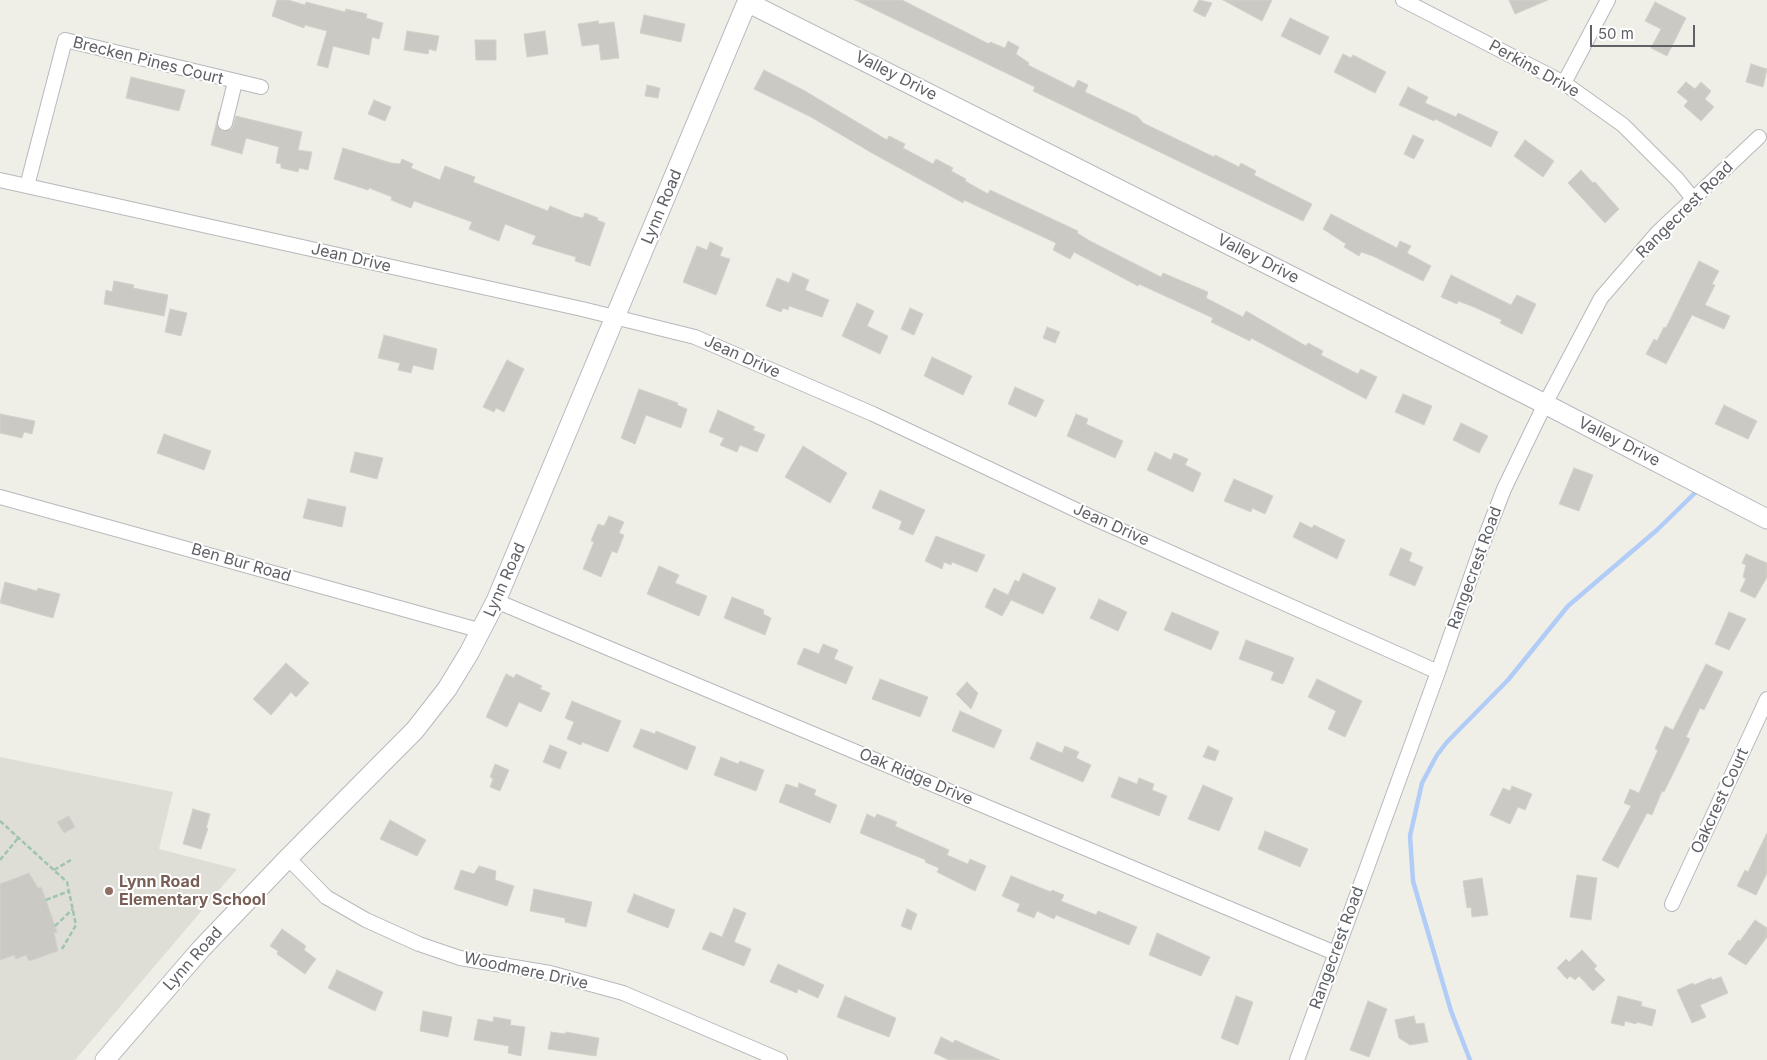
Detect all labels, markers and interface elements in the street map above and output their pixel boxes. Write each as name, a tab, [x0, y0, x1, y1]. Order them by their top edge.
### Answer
scale bar	[1592, 15, 1697, 47]
text: 50 m	[1598, 24, 1634, 43]
street label: Brecken Pines Court	[71, 33, 225, 89]
street label: Perkins Drive	[1485, 36, 1583, 102]
street label: Valley Drive	[852, 47, 940, 105]
street label: Rangecrest Road	[1633, 158, 1737, 262]
street label: Lynn Road	[638, 167, 686, 247]
street label: Valley Drive	[1214, 230, 1302, 288]
street label: Jean Drive	[309, 240, 393, 276]
street label: Jean Drive	[701, 332, 783, 382]
street label: Valley Drive	[1575, 413, 1663, 471]
street label: Jean Drive	[1070, 500, 1152, 550]
street label: Rangecrest Road	[1444, 504, 1506, 632]
street label: Ben Bur Road	[189, 540, 293, 586]
street label: Lynn Road	[480, 540, 530, 620]
street label: Oak Ridge Drive	[856, 744, 976, 810]
street label: Oakcrest Court	[1687, 745, 1753, 857]
place label: Lynn Road Elementary School	[119, 872, 266, 910]
street label: Rangecrest Road	[1306, 884, 1368, 1012]
marker: Lynn Road Elementary School	[103, 885, 115, 897]
street label: Lynn Road	[159, 923, 227, 995]
street label: Woodmere Drive	[462, 948, 590, 994]

